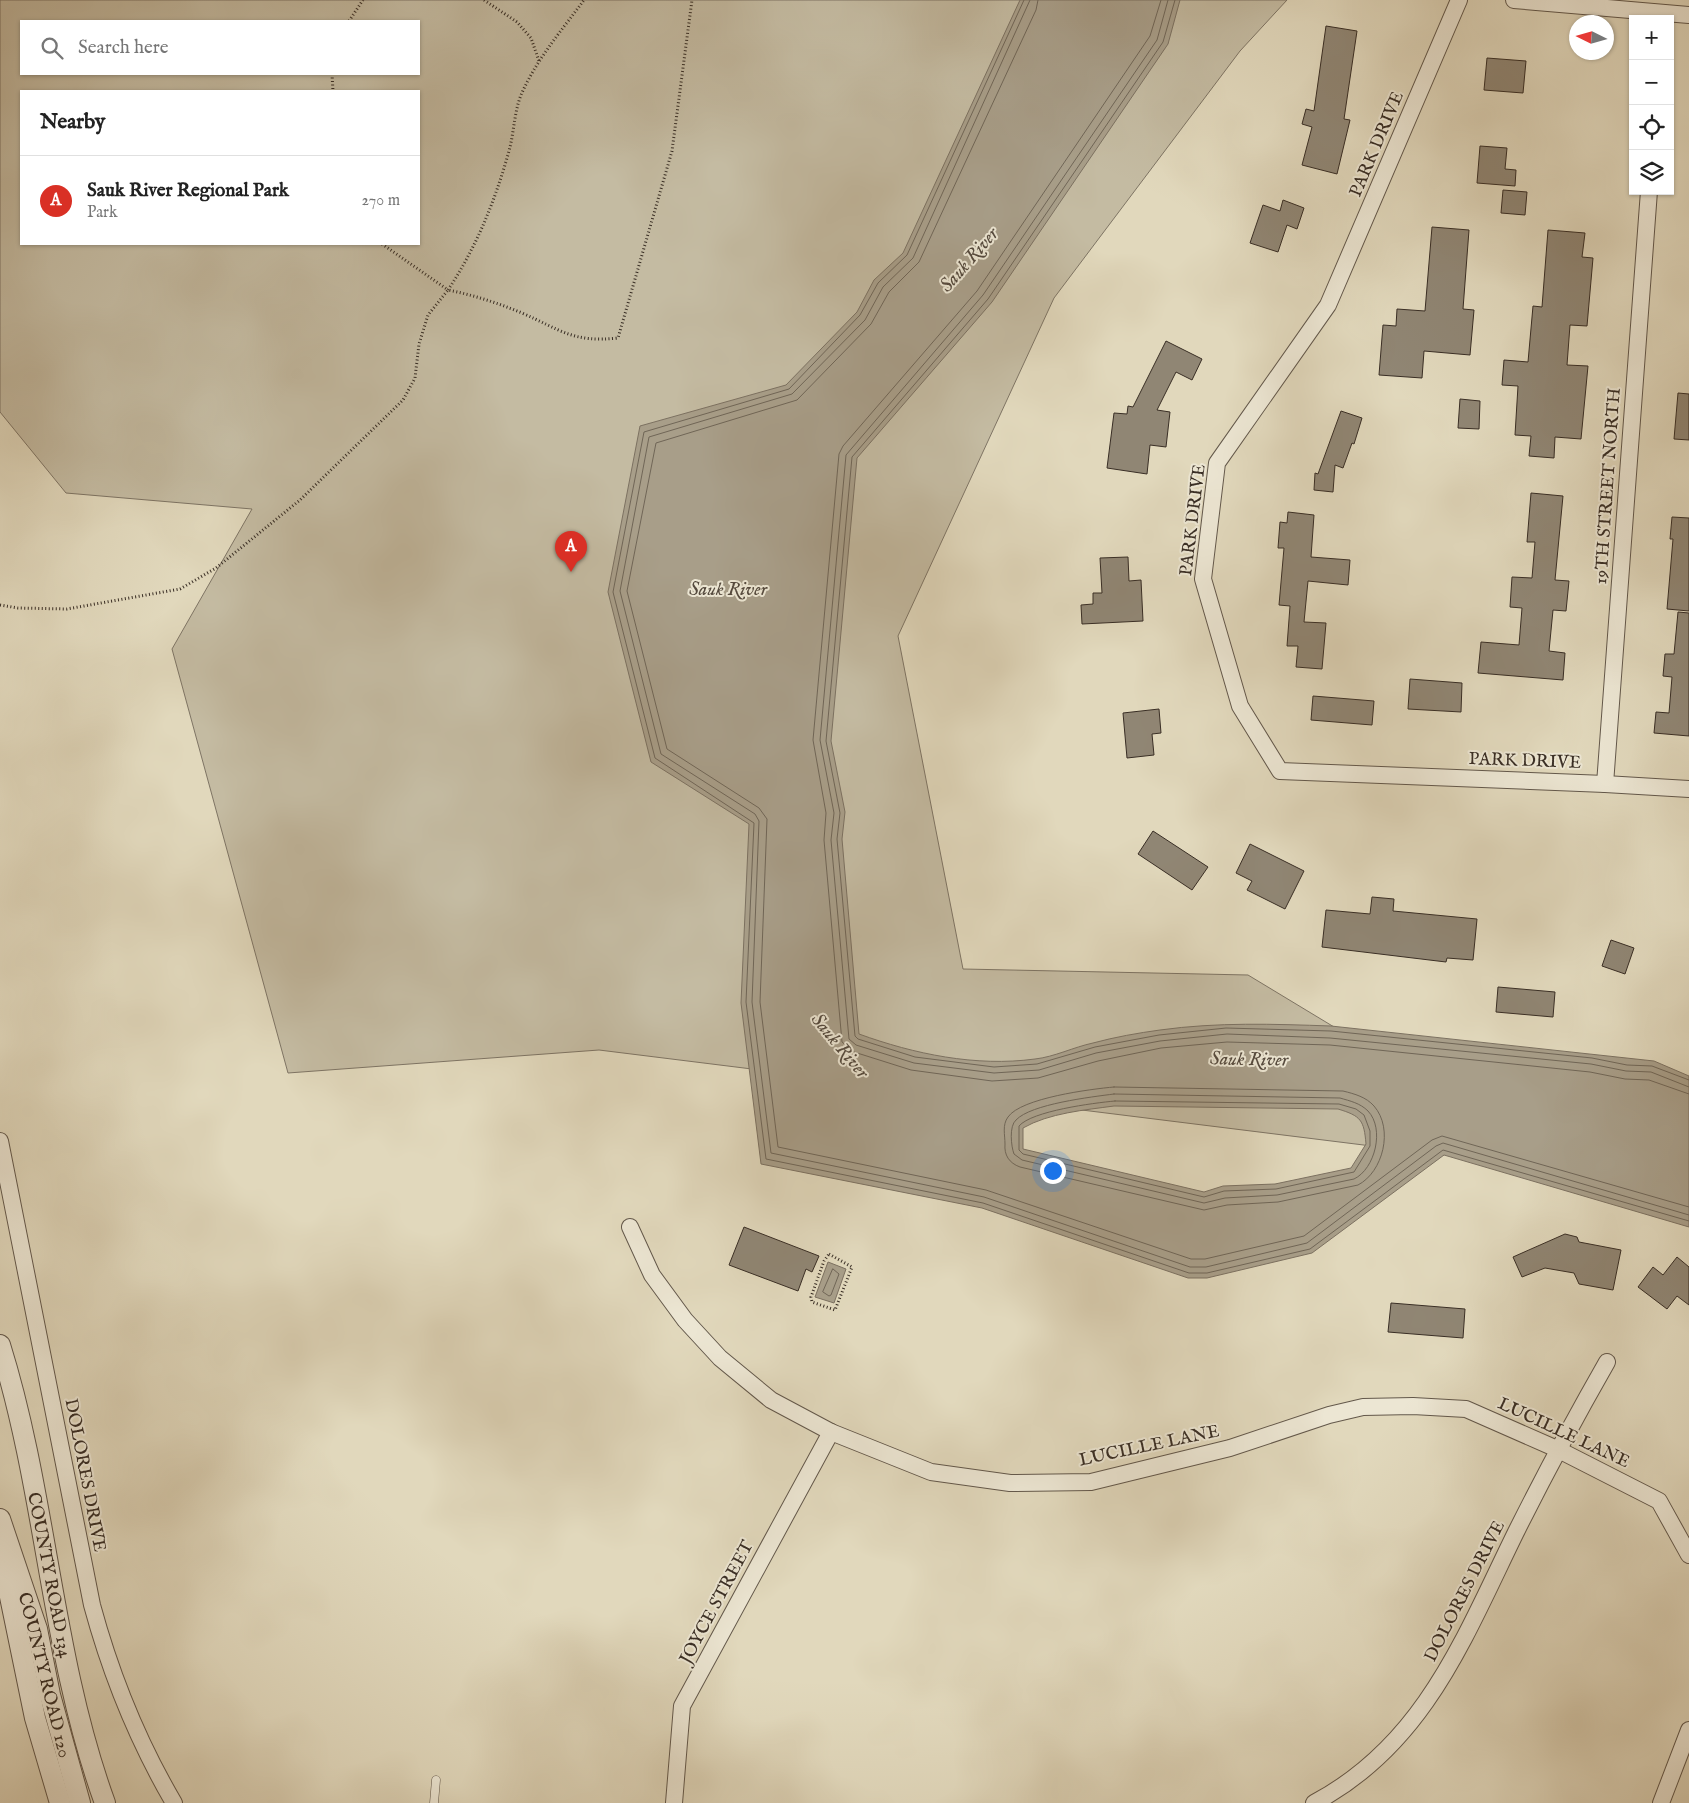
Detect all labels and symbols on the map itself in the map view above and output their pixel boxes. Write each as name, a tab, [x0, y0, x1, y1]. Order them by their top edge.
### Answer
north arrow	[1569, 15, 1614, 60]
street label: PARK DRIVE	[1345, 88, 1410, 201]
water label: Sauk River	[935, 222, 1005, 298]
street label: 19TH STREET NORTH	[1590, 387, 1627, 585]
street label: PARK DRIVE	[1175, 463, 1212, 577]
pin: A	[555, 531, 587, 572]
water label: Sauk River	[689, 578, 769, 602]
street label: PARK DRIVE	[1468, 748, 1582, 775]
water label: Sauk River	[805, 1009, 875, 1085]
water label: Sauk River	[1210, 1047, 1290, 1073]
your location	[1040, 1158, 1066, 1184]
street label: LUCILLE LANE	[1494, 1393, 1633, 1474]
street label: DOLORES DRIVE	[58, 1397, 111, 1554]
street label: LUCILLE LANE	[1077, 1420, 1222, 1473]
street label: COUNTY ROAD 134	[21, 1490, 76, 1660]
street label: DOLORES DRIVE	[1420, 1517, 1511, 1666]
street label: JOYCE STREET	[674, 1537, 760, 1670]
street label: COUNTY ROAD 120	[12, 1590, 75, 1761]

